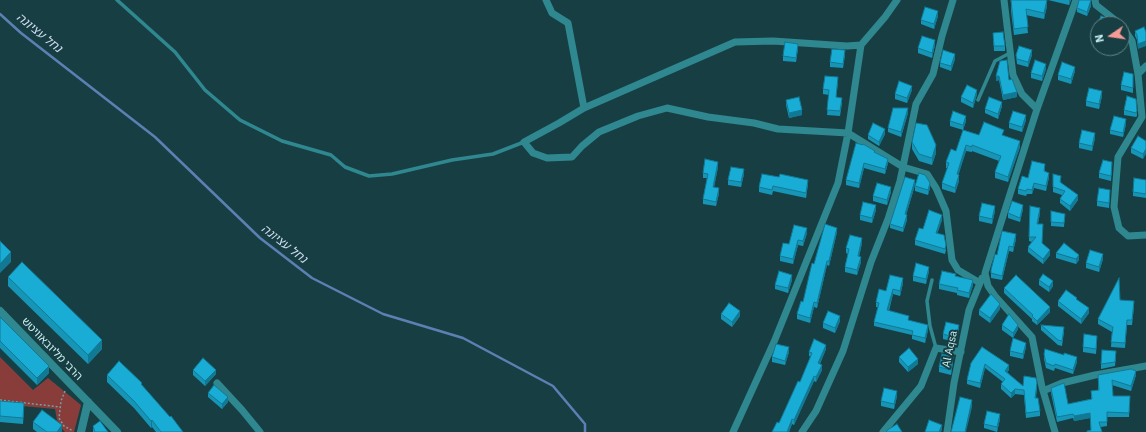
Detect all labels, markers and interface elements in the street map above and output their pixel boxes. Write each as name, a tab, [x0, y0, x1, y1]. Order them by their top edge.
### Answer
water label: נחל עציונה	[13, 10, 65, 56]
north arrow	[1090, 16, 1130, 56]
text: N	[1092, 33, 1107, 44]
water label: נחל עציונה	[258, 222, 310, 266]
street label: הרבי מליובאוויטש	[19, 315, 85, 383]
street label: Al Aqsa	[940, 329, 960, 369]

